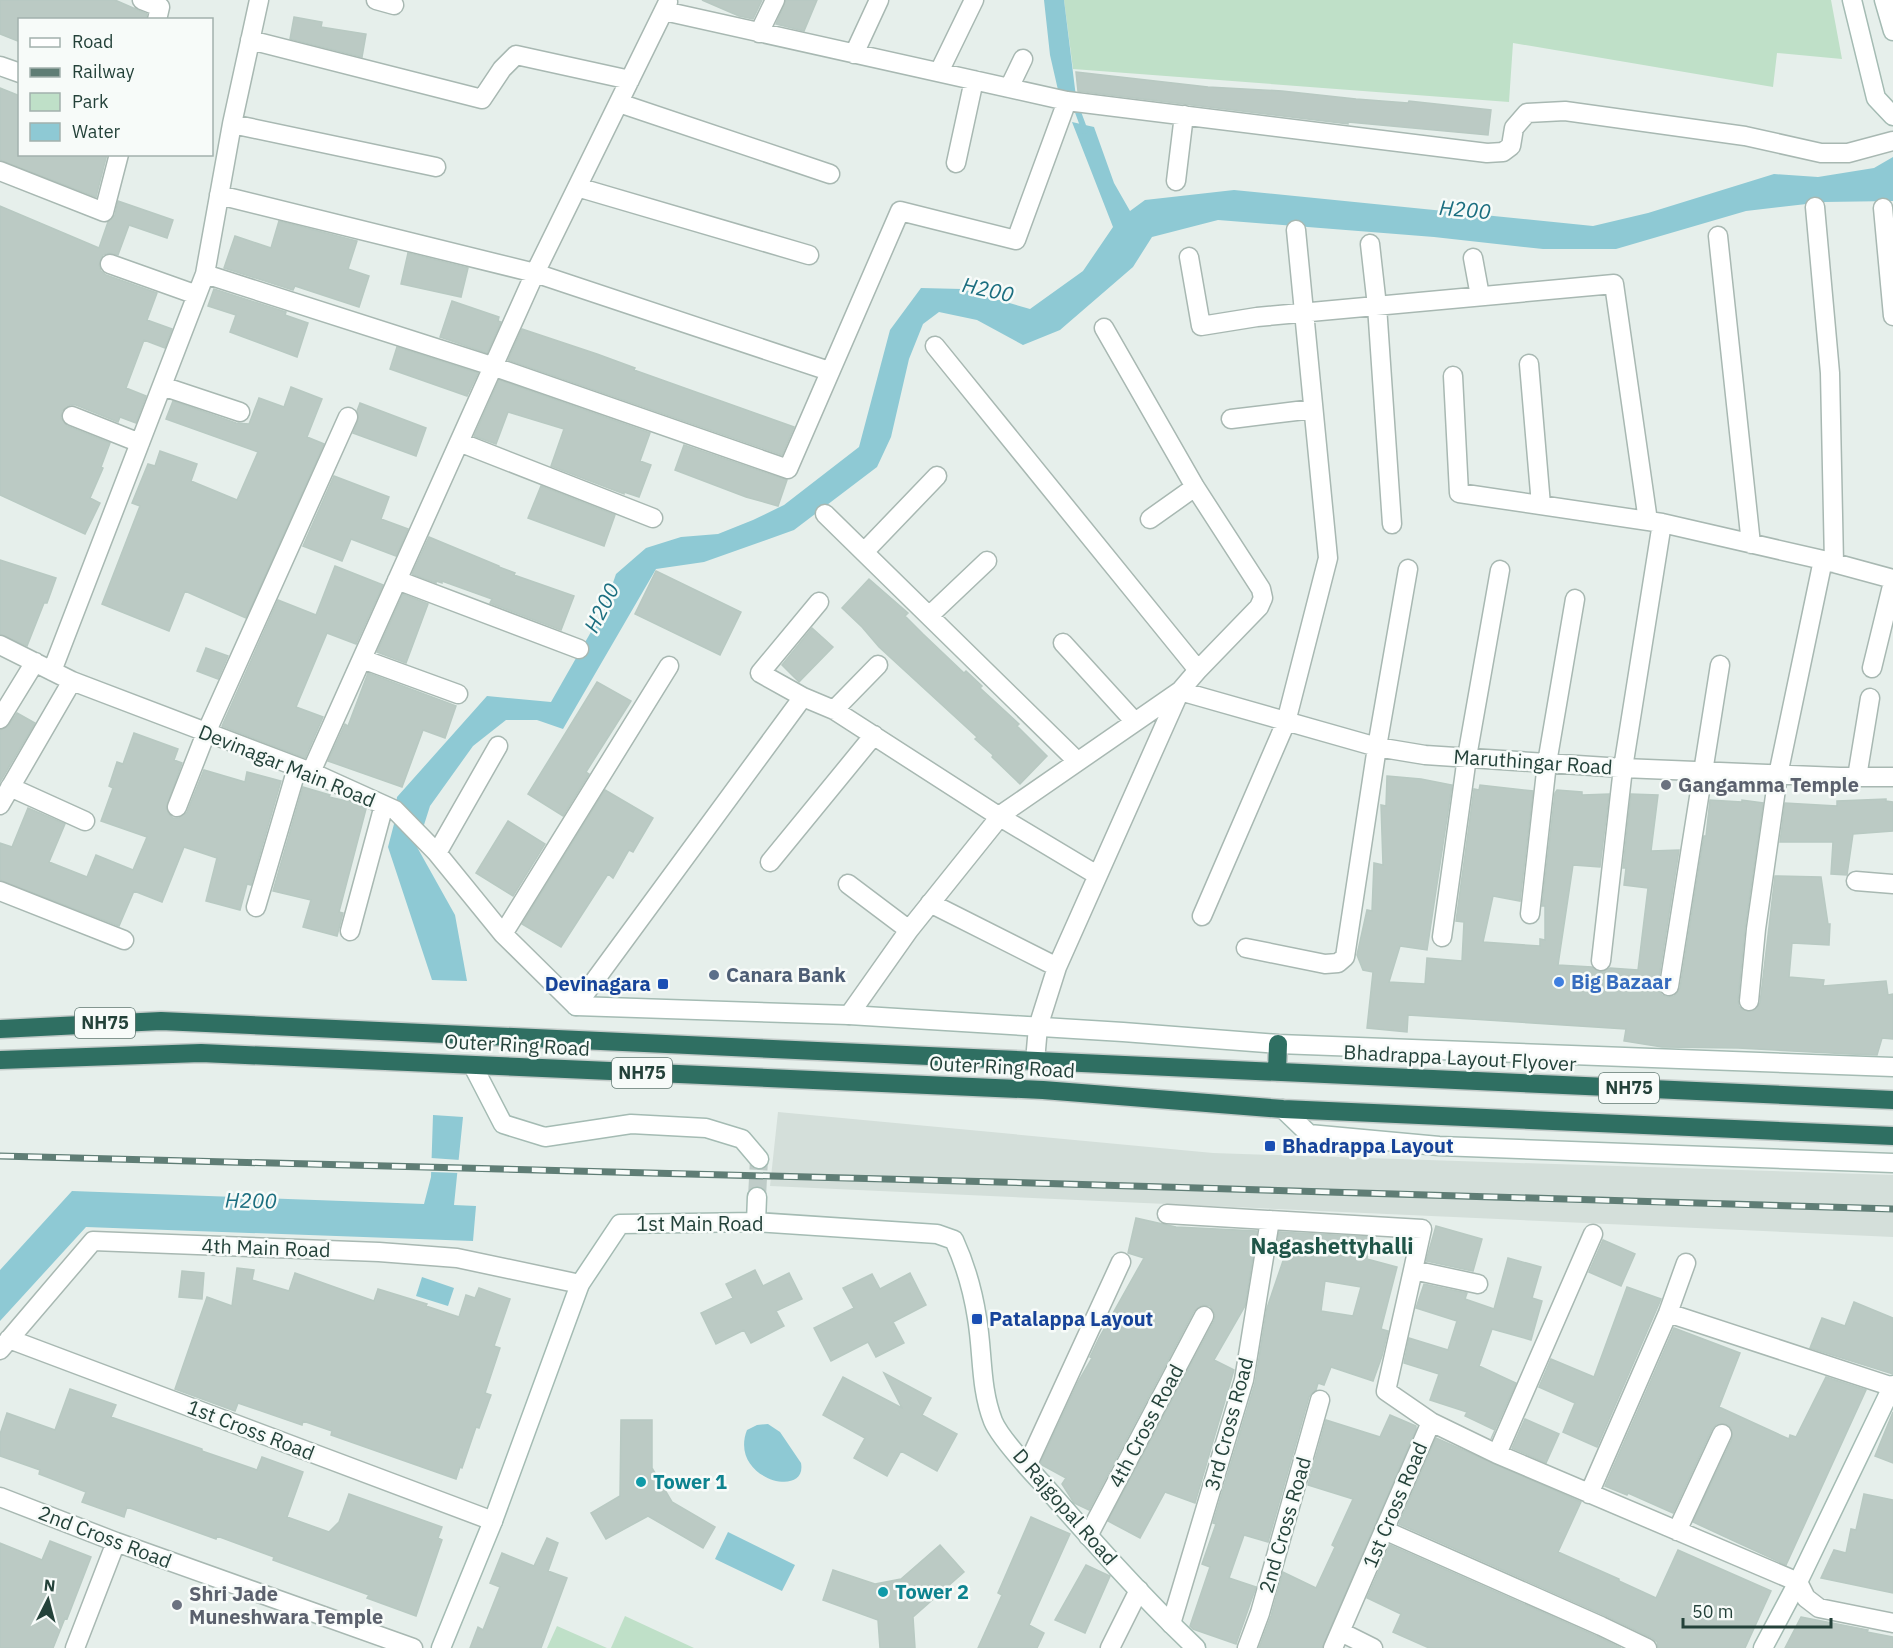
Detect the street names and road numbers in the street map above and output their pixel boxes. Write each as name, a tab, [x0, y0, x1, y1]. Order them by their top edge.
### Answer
street label: Devinagar Main Road	[195, 718, 380, 813]
street label: Maruthingar Road	[1452, 742, 1614, 781]
road number: NH75	[75, 1008, 135, 1038]
street label: Outer Ring Road	[443, 1027, 591, 1062]
street label: Bhadrappa Layout Flyover	[1343, 1038, 1577, 1077]
street label: Outer Ring Road	[928, 1049, 1076, 1084]
road number: NH75	[612, 1058, 672, 1088]
road number: NH75	[1599, 1073, 1659, 1103]
street label: 1st Main Road	[636, 1210, 764, 1237]
street label: 4th Main Road	[201, 1232, 331, 1263]
street label: 3rd Cross Road	[1198, 1354, 1259, 1493]
street label: 4th Cross Road	[1102, 1359, 1189, 1492]
street label: 1st Cross Road	[184, 1393, 319, 1466]
street label: 1st Cross Road	[1356, 1438, 1433, 1572]
street label: D Rajgopal Road	[1007, 1443, 1124, 1571]
street label: 2nd Cross Road	[1252, 1454, 1317, 1596]
street label: 2nd Cross Road	[35, 1499, 176, 1574]

